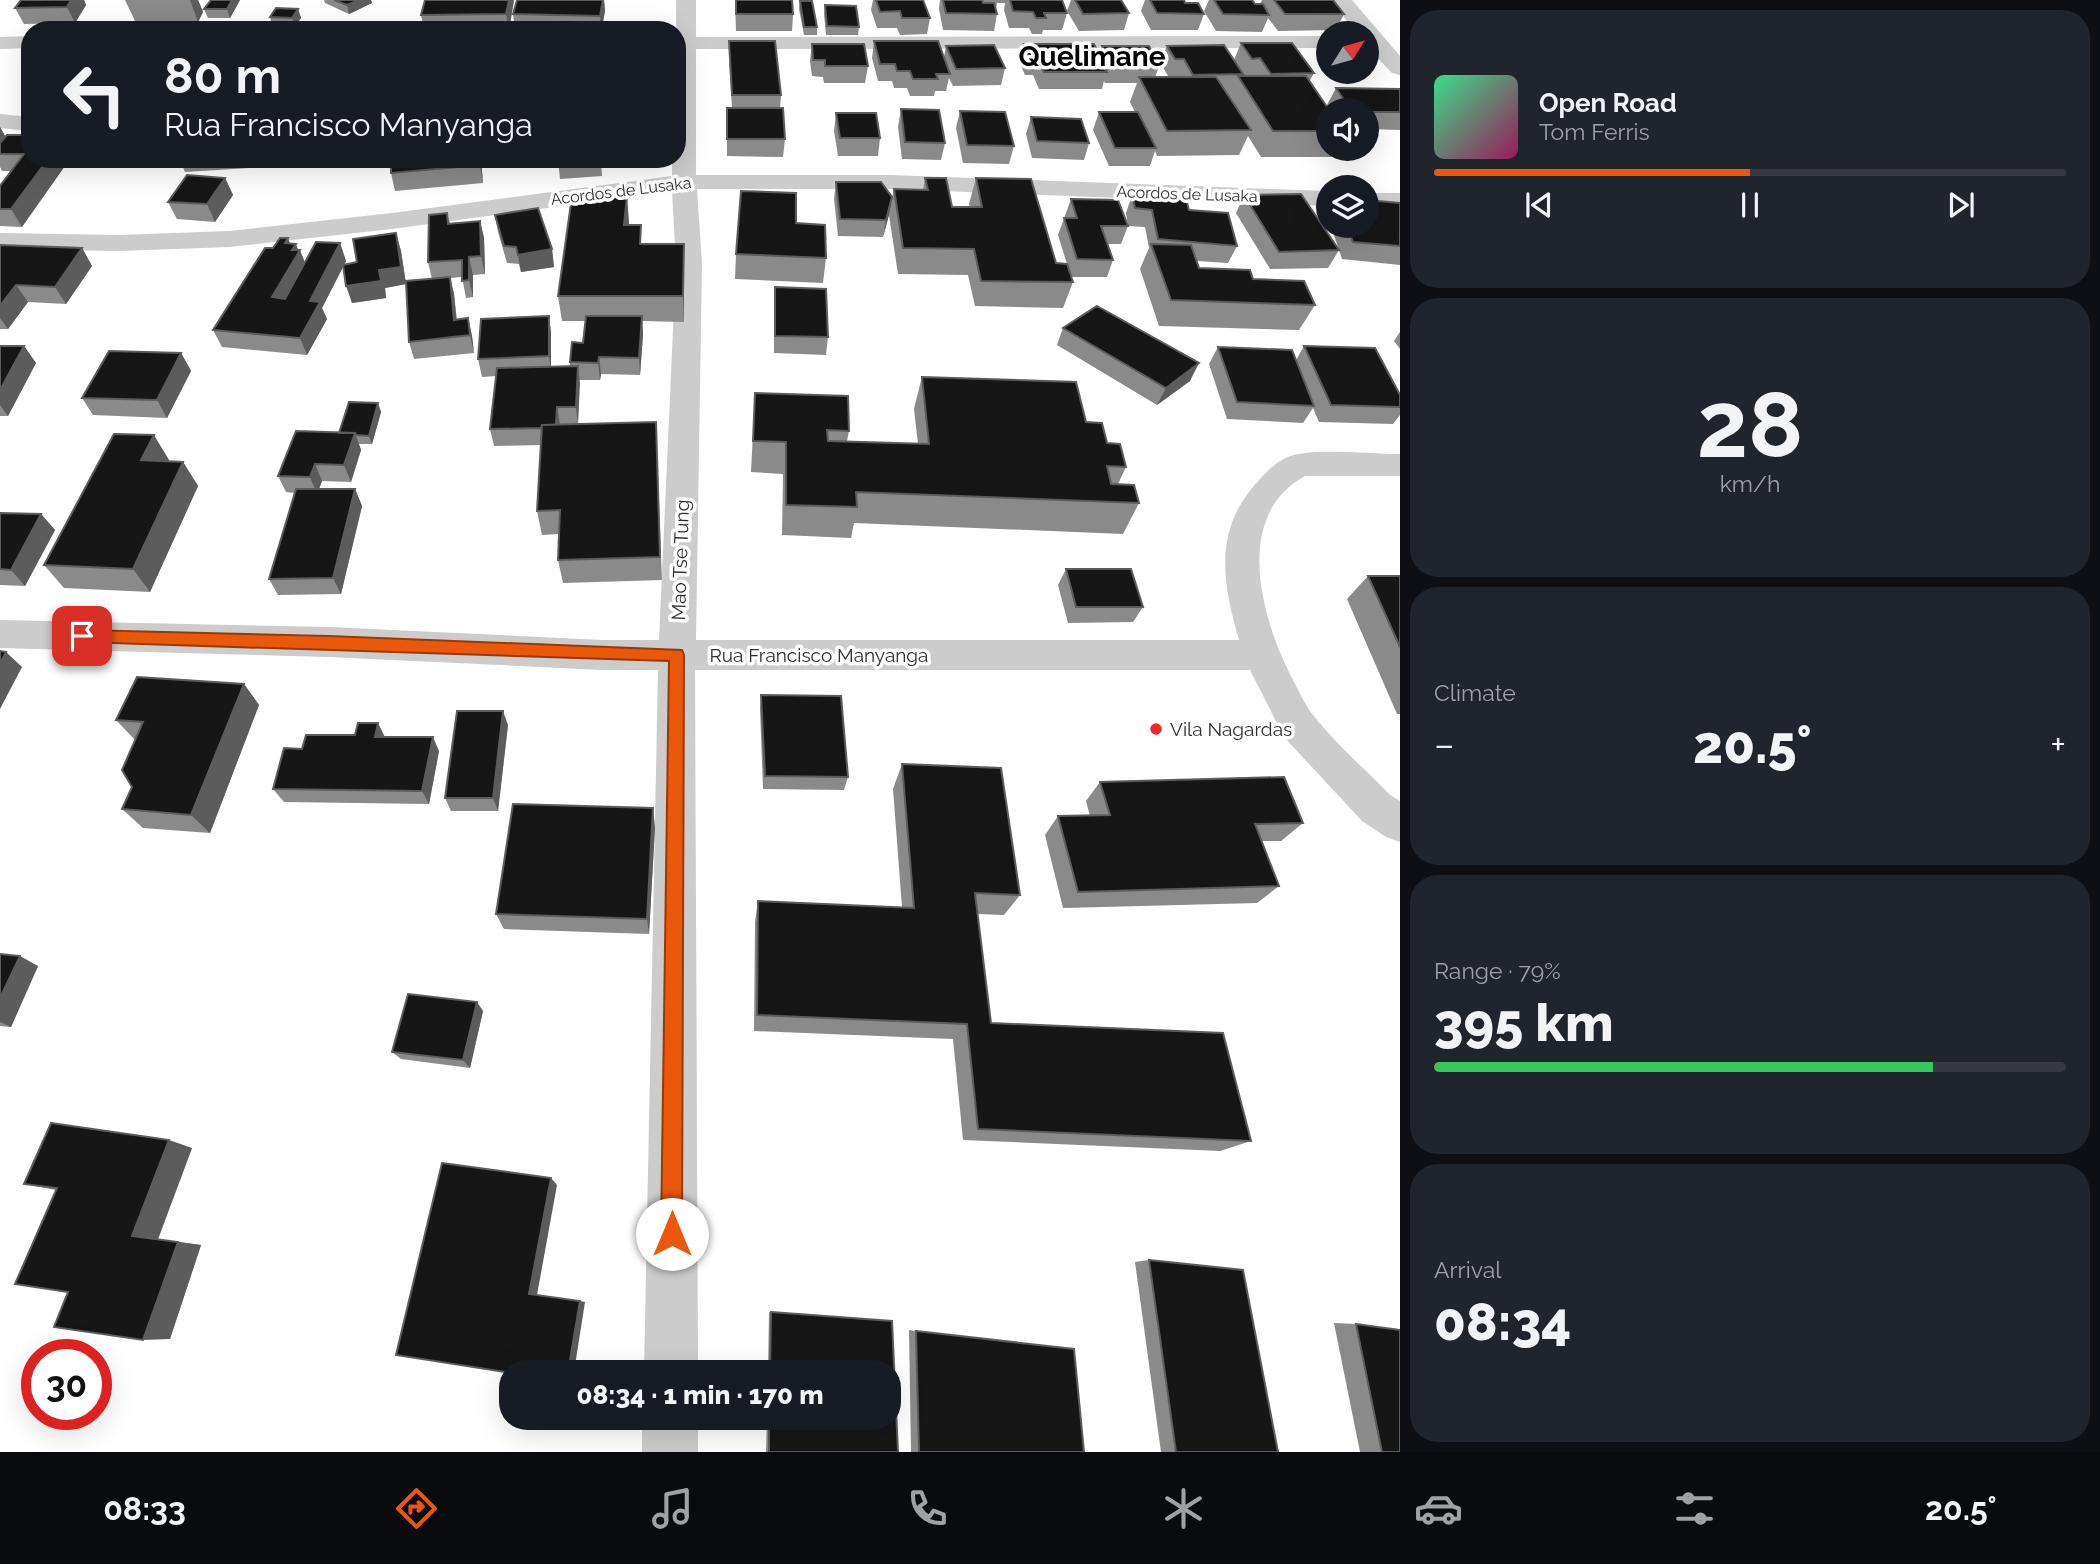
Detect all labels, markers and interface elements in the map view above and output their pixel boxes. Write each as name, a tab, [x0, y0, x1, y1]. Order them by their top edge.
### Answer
north arrow	[1316, 21, 1379, 84]
map controls	[1316, 21, 1379, 238]
district label: Quelimane	[1018, 40, 1166, 73]
text: 80 m	[164, 47, 281, 104]
icon: left	[49, 49, 140, 140]
text: Open Road	[1539, 88, 1677, 118]
button: sound	[1316, 98, 1379, 161]
text: Rua Francisco Manyanga	[164, 106, 533, 143]
text: Tom Ferris	[1539, 118, 1650, 145]
street label: Acordos de Lusaka	[550, 173, 692, 209]
button: layers	[1316, 175, 1379, 238]
street label: Acordos de Lusaka	[1116, 182, 1258, 206]
icon: previous	[1520, 186, 1558, 224]
icon: pause	[1731, 186, 1769, 224]
icon: next	[1942, 186, 1980, 224]
text: 28	[1697, 371, 1803, 478]
text: km/h	[1720, 470, 1780, 497]
street label: Mao Tse Tung	[667, 499, 693, 621]
pin	[52, 606, 112, 666]
icon: arrive	[63, 617, 101, 655]
street label: Rua Francisco Manyanga	[710, 644, 928, 666]
text: Climate	[1434, 679, 1516, 706]
text: 20.5°	[1693, 714, 1812, 775]
place label: Vila Nagardas	[1170, 718, 1292, 740]
marker: Vila Nagardas	[1148, 721, 1164, 737]
text: −	[1434, 722, 1454, 767]
text: +	[2050, 722, 2066, 767]
text: Range · 79%	[1434, 957, 1561, 984]
text: 395 km	[1434, 992, 1614, 1053]
position arrow	[635, 1197, 709, 1271]
text: Arrival	[1434, 1256, 1501, 1283]
text: 08:34	[1434, 1291, 1571, 1352]
speed limit sign: 30	[21, 1339, 112, 1430]
text: 08:34 · 1 min · 170 m	[577, 1380, 823, 1410]
icon: directions	[392, 1484, 441, 1533]
icon: music	[648, 1484, 697, 1533]
icon: phone	[903, 1484, 952, 1533]
icon: climate	[1159, 1484, 1208, 1533]
icon: car	[1414, 1484, 1463, 1533]
icon: filters	[1670, 1484, 1719, 1533]
text: 08:33	[103, 1490, 186, 1527]
text: 20.5°	[1925, 1490, 1997, 1527]

